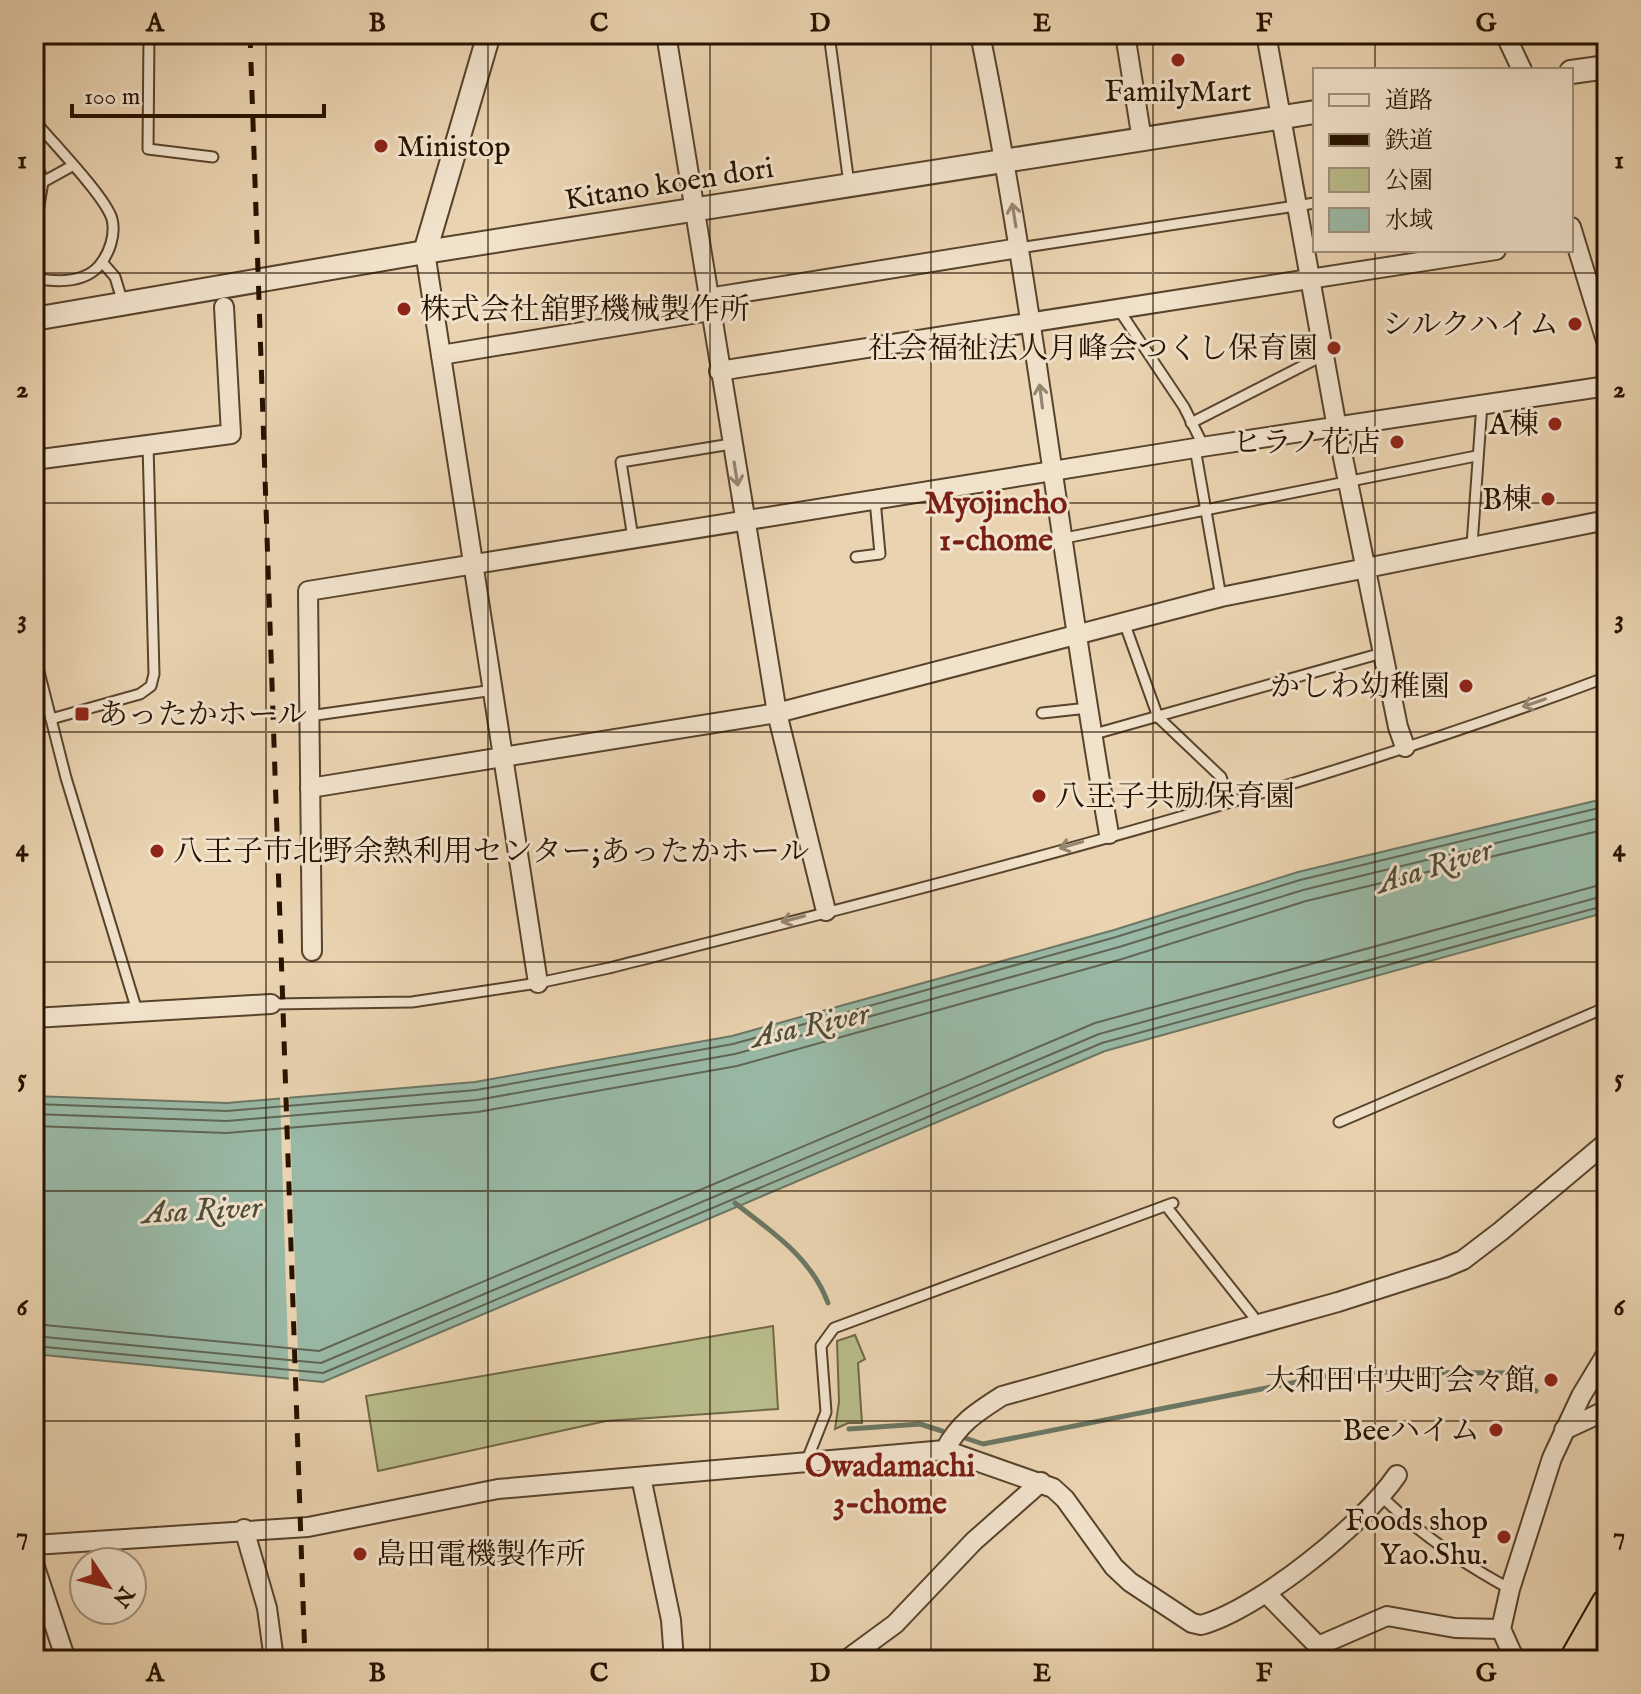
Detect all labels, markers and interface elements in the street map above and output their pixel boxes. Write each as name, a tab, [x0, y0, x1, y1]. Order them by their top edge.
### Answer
text: A	[145, 7, 165, 40]
text: B	[368, 7, 386, 40]
text: C	[590, 7, 609, 40]
text: D	[810, 7, 831, 40]
text: E	[1033, 7, 1051, 40]
text: F	[1256, 7, 1273, 40]
text: G	[1476, 7, 1497, 40]
marker: FamilyMart	[1169, 51, 1187, 69]
scale bar	[72, 68, 324, 118]
legend	[1313, 68, 1573, 252]
place label: FamilyMart	[1104, 74, 1252, 112]
text: 100 m	[84, 82, 140, 113]
text: 道路	[1385, 86, 1433, 117]
text: 鉄道	[1385, 126, 1433, 157]
place label: Ministop	[397, 129, 510, 167]
marker: Ministop	[372, 137, 390, 155]
text: 1	[17, 144, 27, 177]
text: 1	[1614, 144, 1624, 177]
street label: Kitano koen dori	[562, 150, 776, 220]
text: 公園	[1385, 166, 1433, 197]
one-way arrow	[1006, 203, 1021, 228]
text: 水域	[1385, 206, 1433, 237]
place label: 株式会社舘野機械製作所	[420, 292, 750, 330]
marker: 株式会社舘野機械製作所	[395, 300, 413, 318]
place label: シルクハイム	[1382, 307, 1559, 345]
marker: シルクハイム	[1566, 315, 1584, 333]
place label: 社会福祉法人月峰会つくし保育園	[868, 331, 1318, 369]
marker: 社会福祉法人月峰会つくし保育園	[1325, 339, 1343, 357]
text: 2	[16, 373, 28, 406]
text: 2	[1613, 373, 1625, 406]
one-way arrow	[1033, 384, 1048, 409]
place label: A棟	[1488, 407, 1539, 445]
marker: A棟	[1546, 415, 1564, 433]
place label: ヒラノ花店	[1232, 425, 1381, 463]
marker: ヒラノ花店	[1388, 433, 1406, 451]
one-way arrow	[729, 461, 744, 486]
place label: B棟	[1482, 482, 1532, 520]
district label: Myojincho 1-chome	[925, 484, 1067, 562]
marker: B棟	[1539, 490, 1557, 508]
text: 3	[17, 603, 27, 636]
text: 3	[1614, 603, 1624, 636]
place label: かしわ幼稚園	[1270, 669, 1450, 707]
marker: かしわ幼稚園	[1457, 677, 1475, 695]
place label: あったかホール	[98, 697, 307, 735]
one-way arrow	[1521, 697, 1546, 712]
marker: あったかホール	[73, 705, 91, 723]
place label: 八王子共励保育園	[1055, 779, 1295, 817]
marker: 八王子共励保育園	[1030, 787, 1048, 805]
water label: Asa River	[1369, 830, 1500, 905]
text: 4	[16, 832, 30, 865]
text: 4	[1613, 832, 1627, 865]
place label: 八王子市北野余熱利用センター;あったかホール	[173, 834, 809, 872]
one-way arrow	[1059, 838, 1085, 853]
marker: 八王子市北野余熱利用センター;あったかホール	[148, 842, 166, 860]
one-way arrow	[780, 913, 806, 928]
water label: Asa River	[745, 994, 875, 1060]
text: 5	[17, 1062, 27, 1095]
text: 5	[1614, 1062, 1624, 1095]
water label: Asa River	[139, 1188, 265, 1235]
text: 6	[17, 1291, 29, 1324]
text: 6	[1614, 1291, 1626, 1324]
place label: 大和田中央町会々館	[1265, 1363, 1535, 1401]
marker: 大和田中央町会々館	[1542, 1371, 1560, 1389]
place label: Beeハイム	[1343, 1413, 1480, 1451]
marker: Beeハイム	[1487, 1421, 1505, 1439]
district label: Owadamachi 3-chome	[805, 1447, 976, 1525]
place label: Foods shop Yao.Shu.	[1345, 1503, 1488, 1575]
text: 7	[16, 1520, 28, 1553]
text: 7	[1613, 1520, 1625, 1553]
marker: Foods shop Yao.Shu.	[1495, 1528, 1513, 1546]
place label: 島田電機製作所	[376, 1537, 586, 1575]
marker: 島田電機製作所	[351, 1545, 369, 1563]
north arrow	[68, 1546, 148, 1626]
text: N	[106, 1580, 140, 1612]
text: A	[145, 1657, 165, 1690]
text: B	[368, 1657, 386, 1690]
text: C	[590, 1657, 609, 1690]
text: D	[810, 1657, 831, 1690]
text: E	[1033, 1657, 1051, 1690]
text: F	[1256, 1657, 1273, 1690]
text: G	[1476, 1657, 1497, 1690]

